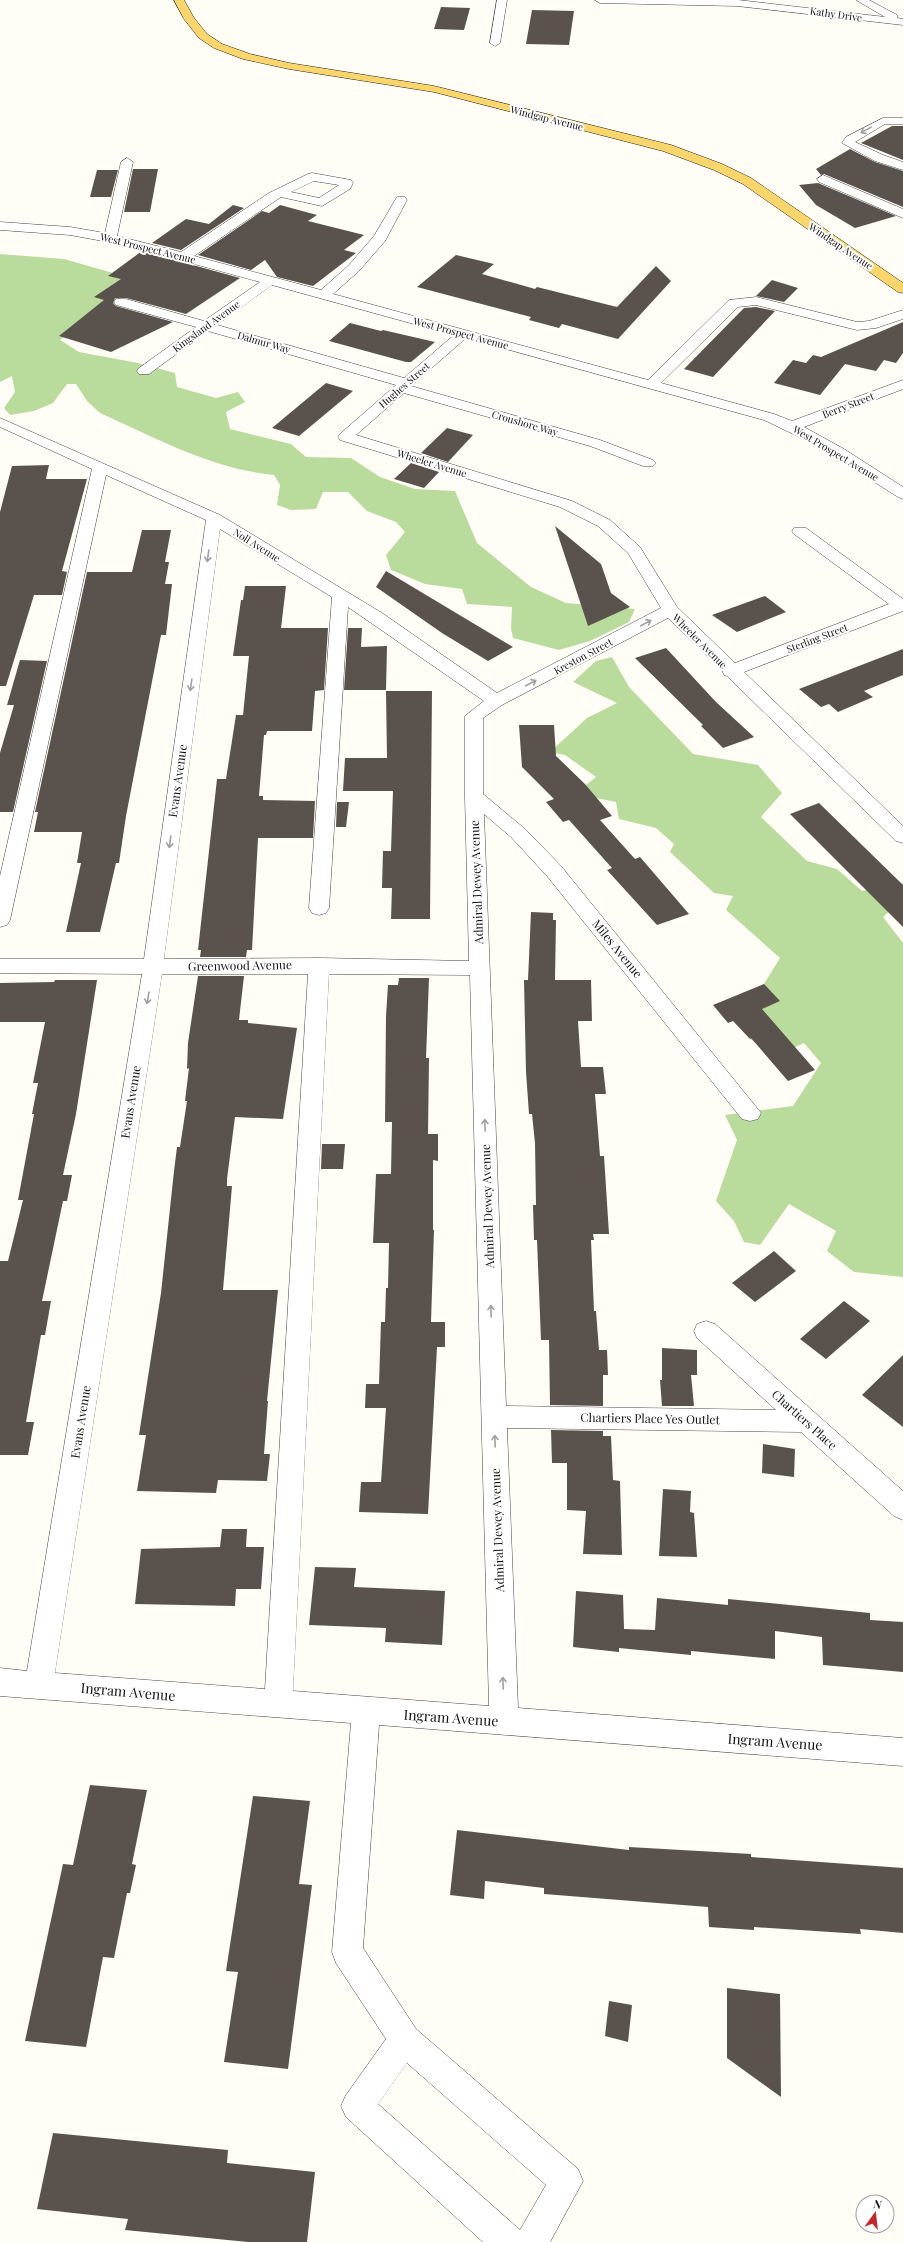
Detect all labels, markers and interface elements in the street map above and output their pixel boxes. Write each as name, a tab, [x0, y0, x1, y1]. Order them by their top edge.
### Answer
street label: Kathy Drive	[809, 3, 863, 25]
street label: Windgap Avenue	[508, 102, 585, 134]
one-way arrow	[861, 126, 873, 134]
street label: Windgap Avenue	[805, 219, 876, 273]
street label: West Prospect Avenue	[98, 229, 197, 267]
street label: Kingsland Avenue	[170, 297, 242, 355]
street label: West Prospect Avenue	[411, 313, 510, 352]
street label: Dalmur Way	[236, 328, 292, 356]
street label: Hughes Street	[376, 359, 433, 411]
street label: Berry Street	[820, 389, 876, 421]
street label: Croushore Way	[490, 407, 560, 439]
street label: West Prospect Avenue	[790, 421, 882, 484]
street label: Wheeler Avenue	[394, 445, 469, 480]
street label: Noll Avenue	[231, 525, 283, 565]
one-way arrow	[205, 550, 212, 563]
street label: Wheeler Avenue	[669, 610, 730, 671]
one-way arrow	[640, 619, 652, 626]
street label: Sterling Street	[784, 620, 850, 656]
street label: Kreston Street	[551, 634, 615, 677]
one-way arrow	[187, 678, 195, 691]
one-way arrow	[524, 679, 536, 686]
street label: Evans Avenue	[164, 743, 190, 819]
street label: Admiral Dewey Avenue	[466, 820, 486, 945]
one-way arrow	[166, 835, 174, 848]
street label: Miles Avenue	[589, 916, 646, 981]
street label: Greenwood Avenue	[188, 956, 292, 974]
one-way arrow	[144, 991, 152, 1004]
street label: Evans Avenue	[116, 1064, 144, 1140]
one-way arrow	[481, 1119, 489, 1132]
street label: Admiral Dewey Avenue	[477, 1144, 497, 1269]
one-way arrow	[487, 1305, 495, 1318]
street label: Evans Avenue	[66, 1384, 94, 1460]
street label: Chartiers Place	[769, 1386, 841, 1453]
street label: Chartiers Place Yes Outlet	[580, 1409, 721, 1427]
one-way arrow	[491, 1435, 499, 1448]
street label: Admiral Dewey Avenue	[487, 1468, 507, 1593]
one-way arrow	[499, 1677, 507, 1690]
street label: Ingram Avenue	[80, 1678, 176, 1705]
street label: Ingram Avenue	[403, 1705, 499, 1730]
street label: Ingram Avenue	[727, 1729, 823, 1754]
north arrow	[855, 2194, 895, 2234]
text: N	[872, 2196, 884, 2212]

